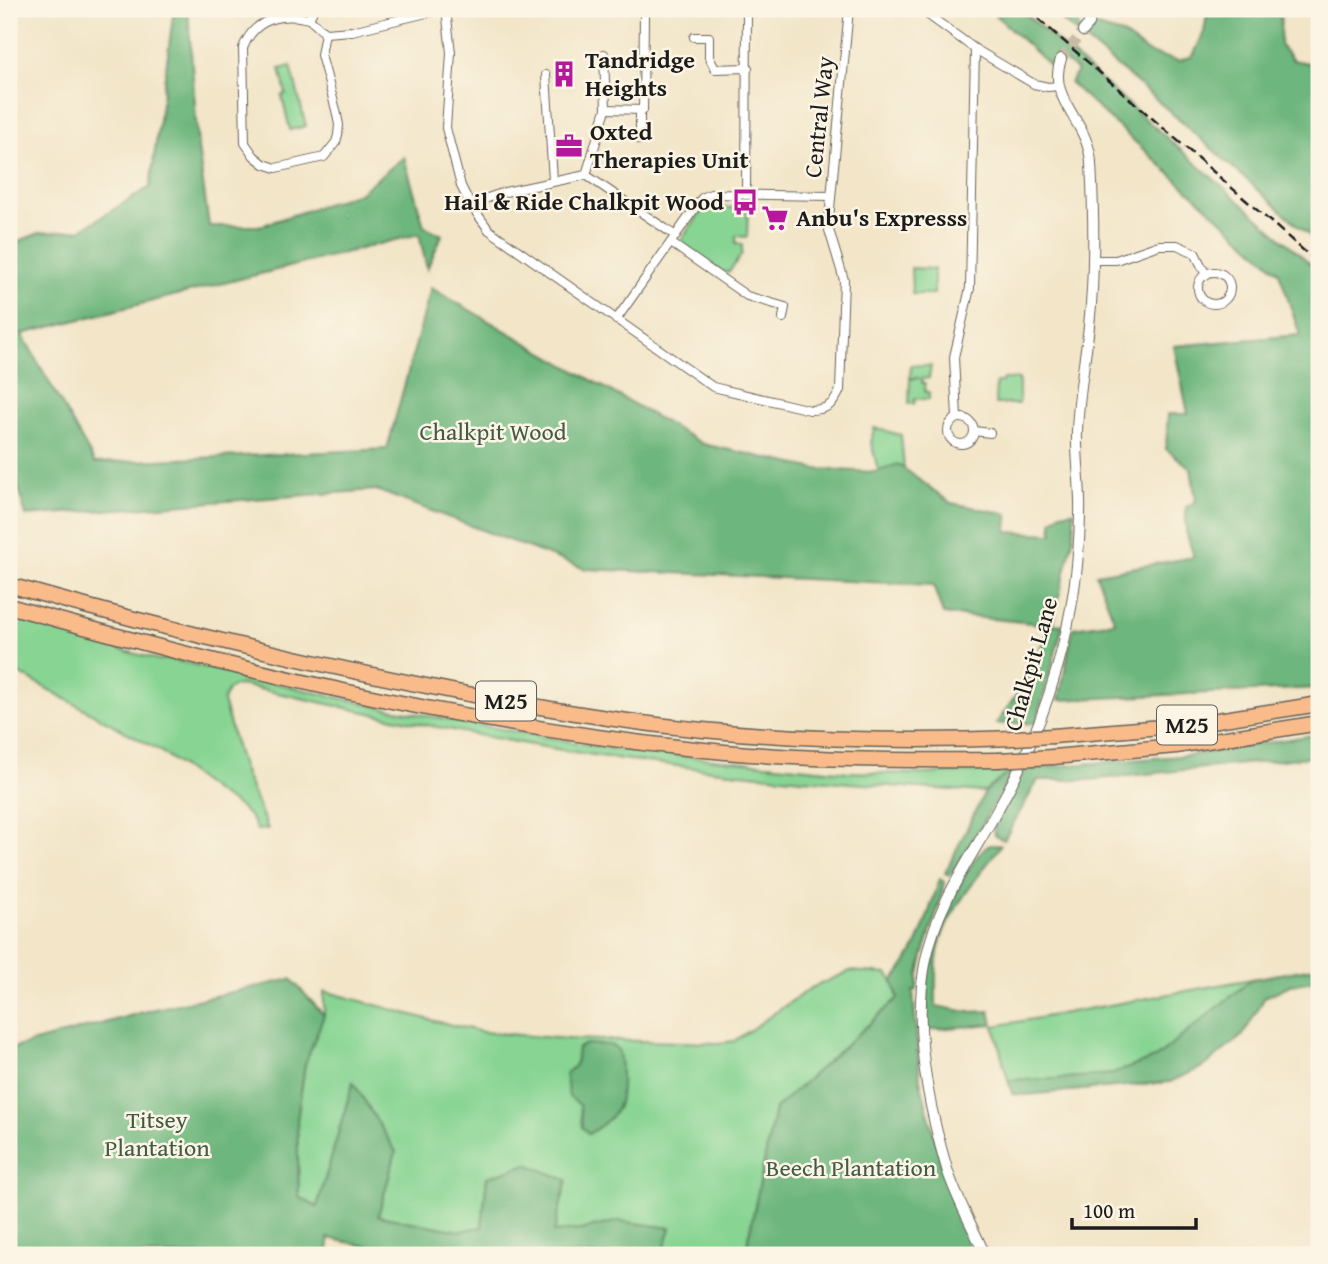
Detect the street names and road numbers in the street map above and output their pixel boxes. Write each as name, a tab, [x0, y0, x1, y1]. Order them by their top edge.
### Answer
street label: Central Way	[795, 54, 842, 179]
street label: Chalkpit Lane	[995, 593, 1066, 735]
road number: M25	[476, 681, 536, 720]
road number: M25	[1157, 706, 1217, 744]

